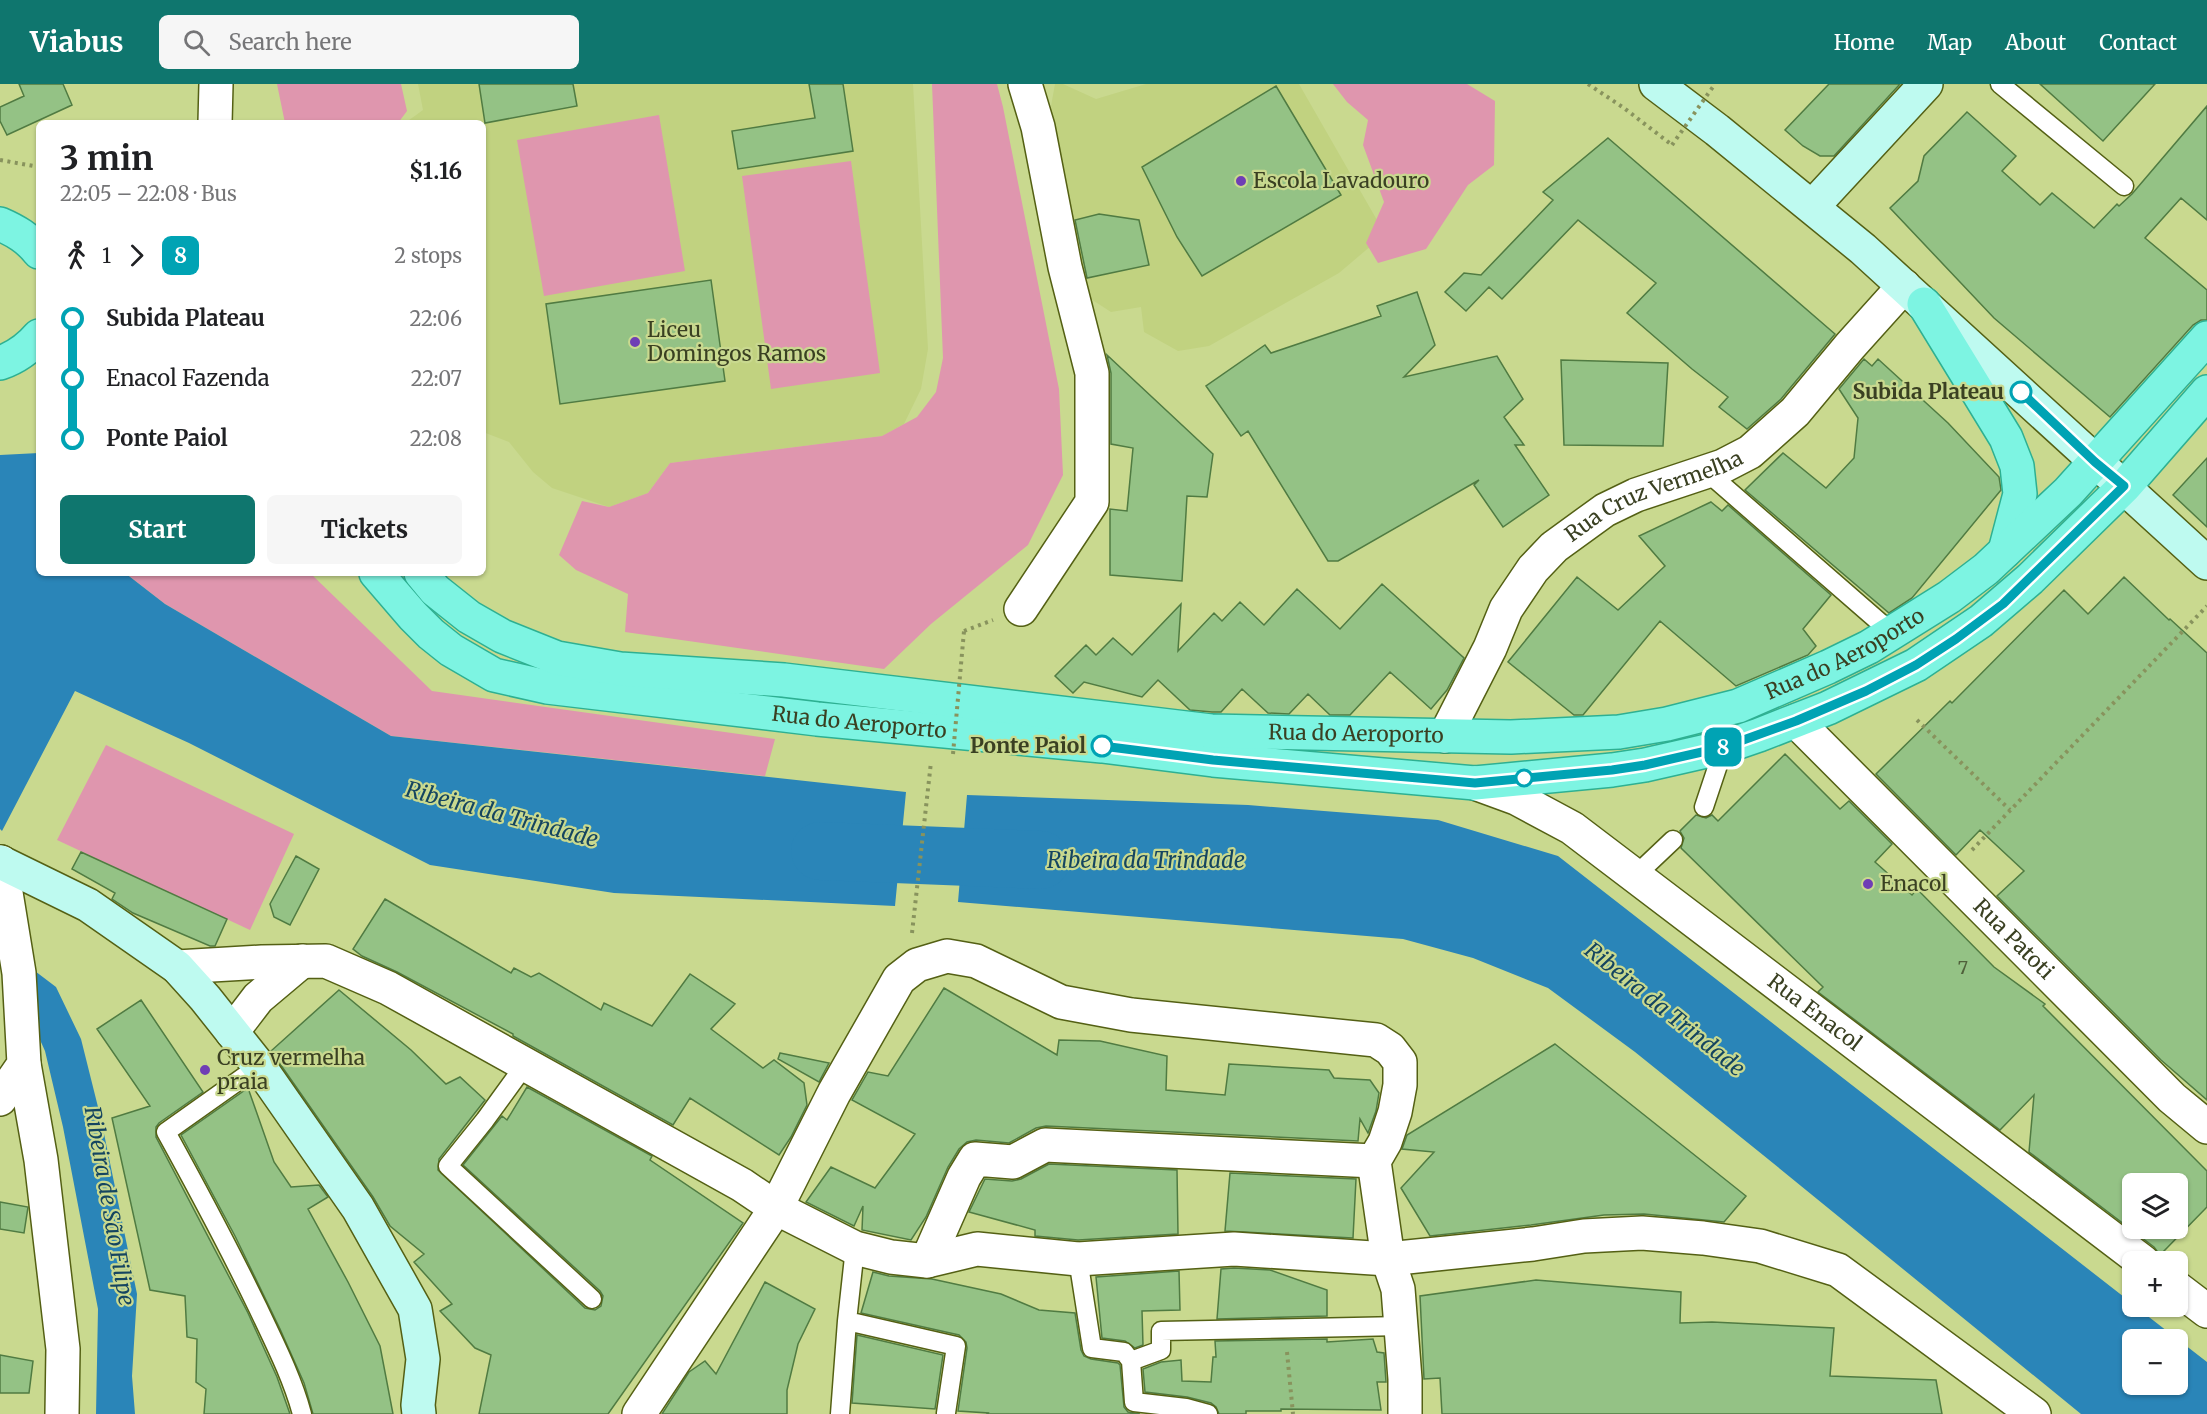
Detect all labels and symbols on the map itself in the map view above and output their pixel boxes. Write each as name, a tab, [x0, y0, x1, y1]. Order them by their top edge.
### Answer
place label: Escola Lavadouro	[1253, 167, 1429, 194]
marker: Escola Lavadouro	[1234, 174, 1248, 188]
place label: Liceu Domingos Ramos	[647, 316, 826, 367]
marker: Liceu Domingos Ramos	[628, 335, 642, 349]
place label: Subida Plateau	[1852, 378, 2004, 405]
marker: Subida Plateau	[2010, 381, 2032, 403]
street label: Rua Cruz Vermelha	[1559, 444, 1747, 548]
street label: Rua do Aeroporto	[1761, 602, 1929, 706]
street label: Rua do Aeroporto	[770, 700, 948, 744]
street label: Rua do Aeroporto	[1268, 718, 1444, 749]
line badge: 8	[1704, 728, 1742, 766]
place label: Ponte Paiol	[970, 732, 1086, 759]
marker: Ponte Paiol	[1091, 735, 1113, 757]
unlabelled marker	[1515, 769, 1533, 787]
water label: Ribeira da Trindade	[403, 775, 601, 853]
water label: Ribeira da Trindade	[1047, 846, 1245, 874]
place label: Enacol	[1880, 870, 1948, 897]
marker: Enacol	[1861, 877, 1875, 891]
street label: Rua Patoti	[1968, 893, 2060, 985]
water label: Ribeira da Trindade	[1579, 936, 1751, 1082]
house number: 7	[1958, 956, 1968, 979]
street label: Rua Enacol	[1762, 968, 1868, 1057]
place label: Cruz vermelha praia	[217, 1044, 365, 1095]
marker: Cruz vermelha praia	[198, 1063, 212, 1077]
water label: Ribeira de São Filipe	[79, 1104, 141, 1308]

